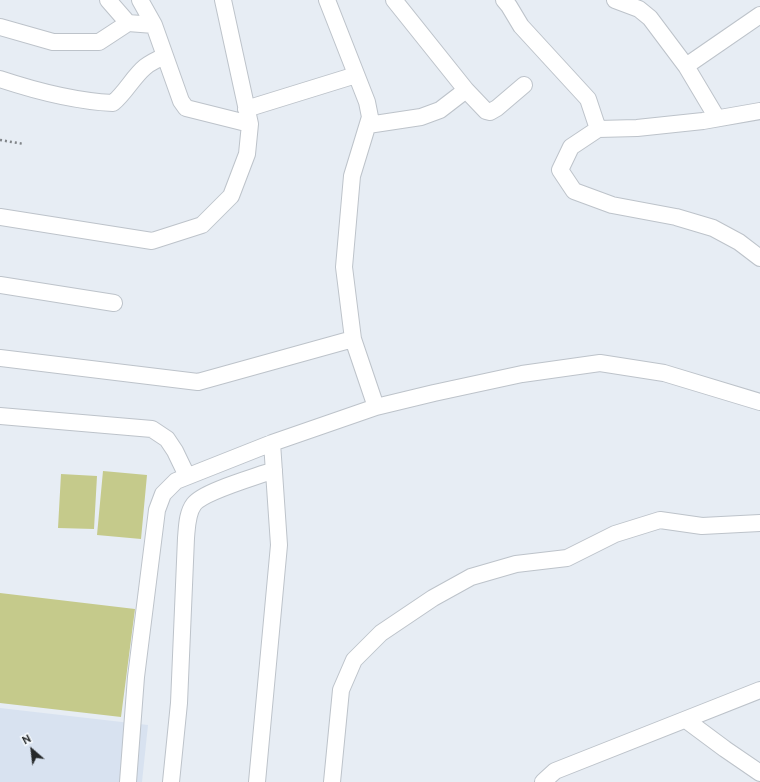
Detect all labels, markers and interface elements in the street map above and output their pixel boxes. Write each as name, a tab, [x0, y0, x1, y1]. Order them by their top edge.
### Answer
north arrow	[12, 730, 52, 770]
text: N	[20, 732, 33, 747]

